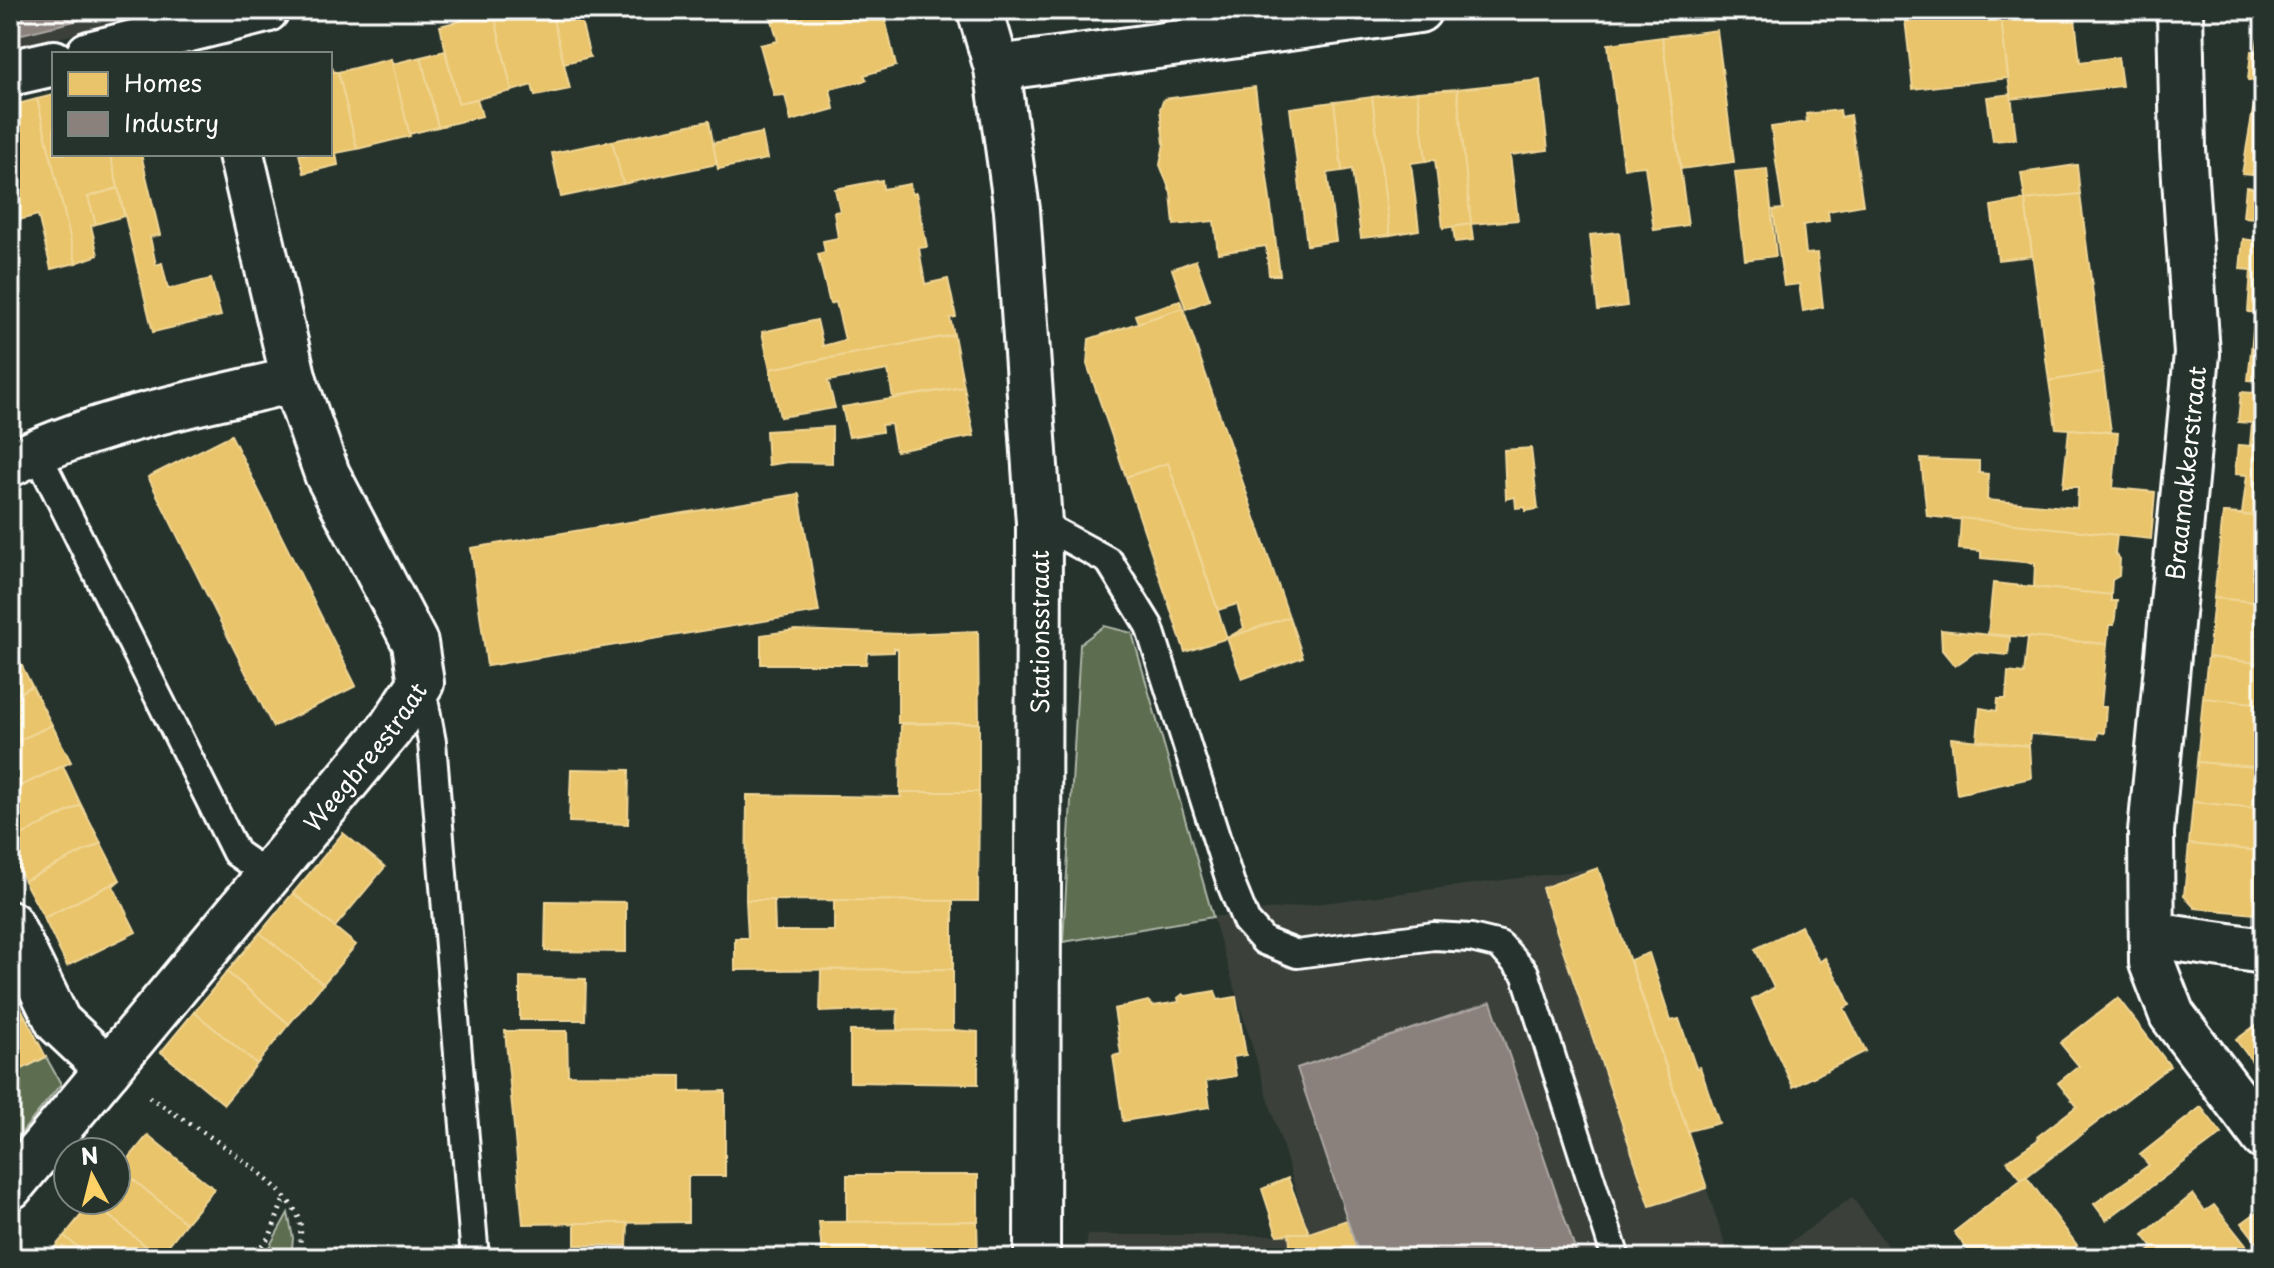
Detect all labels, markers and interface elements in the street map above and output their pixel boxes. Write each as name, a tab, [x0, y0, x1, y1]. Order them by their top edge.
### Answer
legend	[52, 52, 332, 156]
text: Homes	[124, 64, 202, 100]
text: Industry	[124, 104, 219, 140]
street label: Braamakkerstraat	[2156, 364, 2214, 582]
street label: Stationsstraat	[1021, 550, 1057, 714]
street label: Weegbreestraat	[294, 674, 435, 839]
north arrow	[52, 1136, 132, 1216]
text: N	[79, 1137, 100, 1172]

